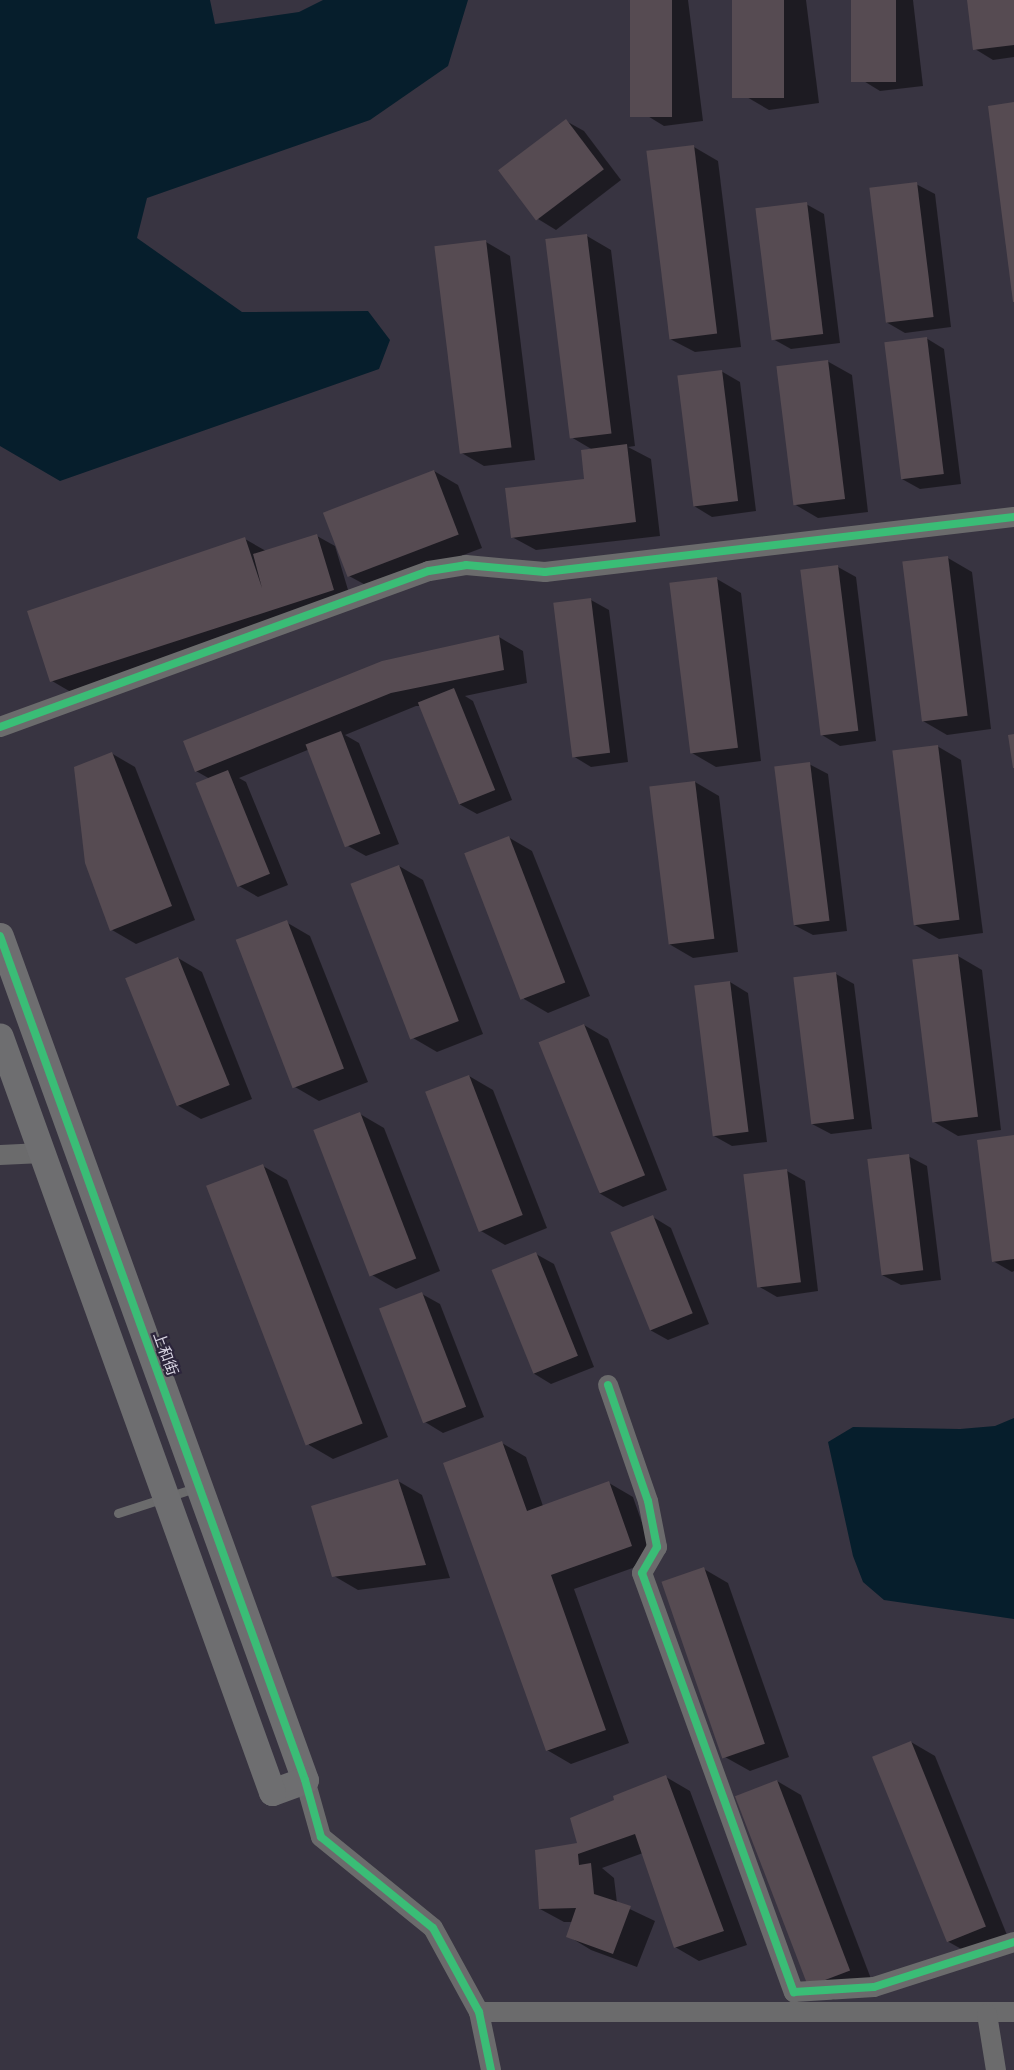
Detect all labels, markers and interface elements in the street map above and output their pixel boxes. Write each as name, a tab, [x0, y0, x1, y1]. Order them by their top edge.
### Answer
street label: 上和街	[149, 1330, 181, 1378]

